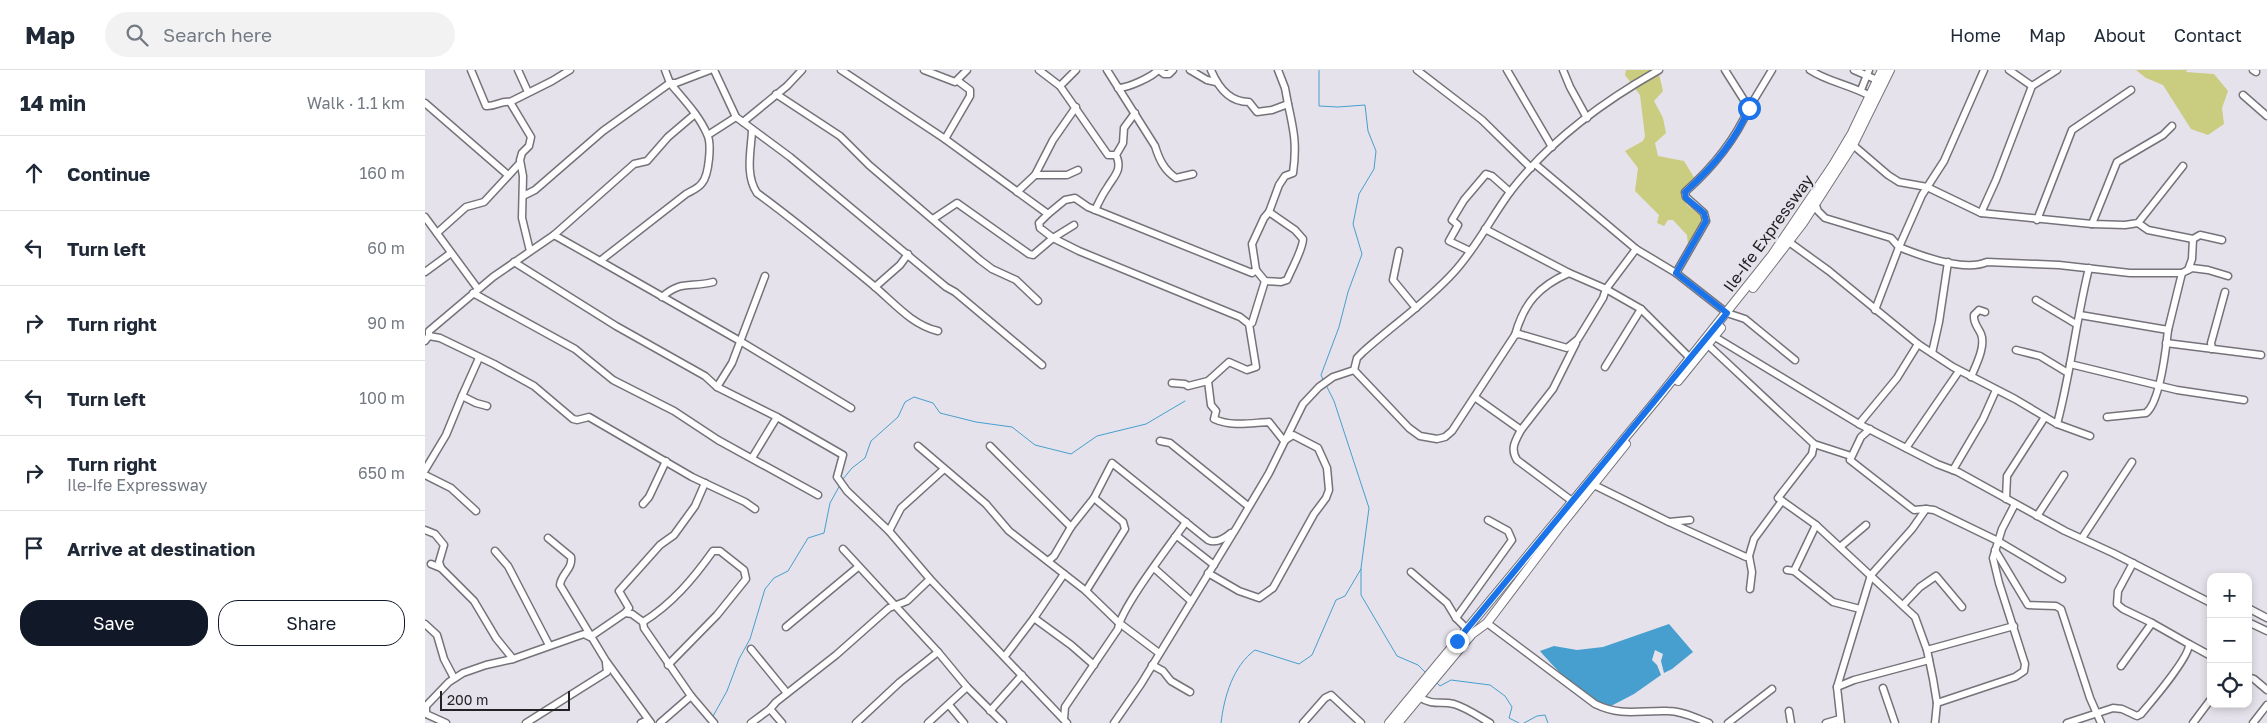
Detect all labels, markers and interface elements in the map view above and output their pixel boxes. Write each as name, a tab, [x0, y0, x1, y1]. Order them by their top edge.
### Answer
search box	[105, 12, 455, 57]
text: Map	[25, 20, 75, 49]
icon: search	[123, 21, 151, 49]
text: Search here	[163, 23, 272, 46]
text: Home	[1950, 24, 2001, 46]
text: Map	[2029, 24, 2066, 46]
text: About	[2094, 24, 2146, 46]
text: Contact	[2174, 24, 2242, 46]
text: 14 min	[20, 90, 86, 116]
text: Walk · 1.1 km	[307, 93, 405, 113]
route start	[1738, 97, 1761, 120]
icon: ahead	[20, 159, 48, 187]
text: Continue	[67, 162, 150, 185]
text: 160 m	[359, 163, 405, 183]
street label: Ile-Ife Expressway	[1719, 170, 1817, 296]
icon: left	[20, 234, 48, 262]
text: Turn left	[67, 237, 146, 260]
text: 60 m	[367, 238, 405, 258]
icon: right	[20, 309, 48, 337]
text: Turn right	[67, 312, 157, 335]
text: 90 m	[367, 313, 405, 333]
icon: left	[20, 384, 48, 412]
text: Turn left	[67, 387, 146, 410]
text: 100 m	[359, 388, 405, 408]
text: Turn right	[67, 452, 157, 475]
icon: right	[20, 459, 48, 487]
text: 650 m	[358, 463, 405, 483]
text: Ile-Ife Expressway	[67, 475, 207, 495]
icon: arrive	[20, 534, 48, 562]
text: Arrive at destination	[67, 537, 255, 560]
map controls	[2207, 573, 2252, 708]
button: +	[2207, 573, 2252, 618]
button: Save	[20, 600, 208, 646]
button: Share	[218, 600, 405, 646]
button: −	[2207, 618, 2252, 663]
route end	[1446, 630, 1469, 653]
button: locate	[2207, 663, 2252, 708]
scale bar	[440, 688, 570, 711]
text: 200 m	[447, 691, 488, 708]

